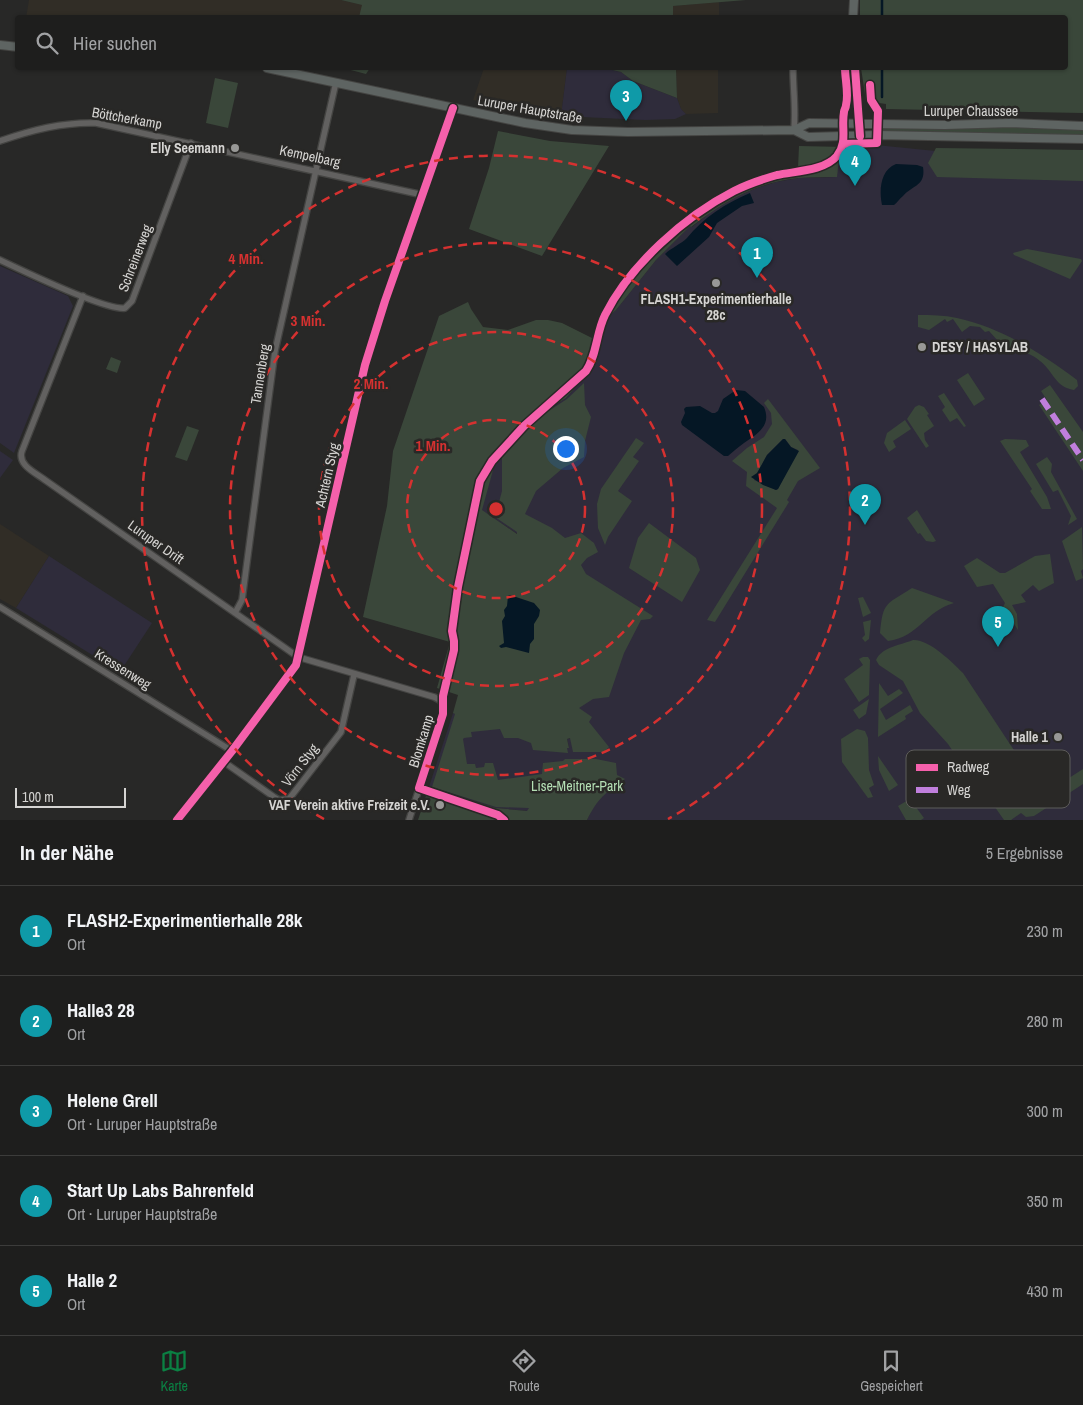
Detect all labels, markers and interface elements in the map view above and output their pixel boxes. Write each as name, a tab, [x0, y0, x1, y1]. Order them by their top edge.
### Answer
search box	[15, 15, 1068, 70]
icon: search	[33, 29, 61, 57]
text: Hier suchen	[73, 30, 157, 56]
pin: 3	[610, 80, 642, 121]
street label: Luruper Hauptstraße	[476, 91, 584, 127]
street label: Luruper Chaussee	[924, 102, 1018, 120]
street label: Böttcherkamp	[91, 103, 163, 133]
place label: Elly Seemann	[150, 139, 225, 157]
street label: Kempelbarg	[278, 141, 343, 171]
marker: Elly Seemann	[229, 142, 241, 154]
pin: 4	[839, 145, 871, 186]
street label: Schreinerweg	[114, 221, 156, 294]
pin: 1	[741, 237, 773, 278]
text: 4 Min.	[229, 248, 263, 269]
marker: FLASH1-Experimentierhalle 28c	[710, 277, 722, 289]
place label: FLASH1-Experimentierhalle 28c	[640, 290, 792, 324]
text: 3 Min.	[291, 310, 325, 331]
place label: DESY / HASYLAB	[932, 338, 1028, 356]
marker: DESY / HASYLAB	[916, 341, 928, 353]
street label: Tannenberg	[246, 342, 274, 405]
text: 2 Min.	[354, 373, 388, 394]
text: 1 Min.	[416, 435, 450, 456]
your location	[553, 436, 579, 462]
street label: Achtern Styg	[311, 440, 343, 510]
pin: 2	[849, 484, 881, 525]
centre of rings	[487, 500, 505, 518]
street label: Luruper Drift	[124, 516, 188, 568]
pin: 5	[982, 606, 1014, 647]
street label: Kressenweg	[91, 645, 155, 694]
street label: Blomkamp	[404, 712, 438, 770]
place label: Halle 1	[1011, 728, 1049, 746]
marker: Halle 1	[1052, 731, 1064, 743]
street label: Vörn Styg	[278, 739, 323, 790]
legend	[906, 750, 1070, 808]
text: Radweg	[947, 758, 990, 776]
park label: Lise-Meitner-Park	[531, 777, 623, 795]
text: Weg	[947, 781, 971, 799]
scale bar	[15, 785, 126, 808]
text: 100 m	[22, 788, 54, 806]
place label: VAF Verein aktive Freizeit e.V.	[269, 796, 430, 814]
marker: VAF Verein aktive Freizeit e.V.	[434, 799, 446, 811]
text: In der Nähe	[20, 838, 114, 867]
text: 5 Ergebnisse	[986, 842, 1063, 864]
text: FLASH2-Experimentierhalle 28k	[67, 907, 303, 933]
text: 1	[32, 920, 40, 942]
text: 230 m	[1027, 920, 1063, 942]
text: Ort	[67, 933, 85, 955]
text: Halle3 28	[67, 997, 135, 1023]
text: 2	[32, 1010, 40, 1032]
text: 280 m	[1027, 1010, 1063, 1032]
text: Ort	[67, 1023, 85, 1045]
text: Helene Grell	[67, 1087, 158, 1113]
text: 3	[32, 1100, 40, 1122]
text: 300 m	[1027, 1100, 1063, 1122]
text: Ort · Luruper Hauptstraße	[67, 1113, 217, 1135]
text: Start Up Labs Bahrenfeld	[67, 1177, 254, 1203]
text: 4	[32, 1190, 40, 1212]
text: 350 m	[1027, 1190, 1063, 1212]
text: Ort · Luruper Hauptstraße	[67, 1203, 217, 1225]
text: Halle 2	[67, 1267, 117, 1293]
text: 5	[32, 1280, 40, 1302]
text: 430 m	[1027, 1280, 1063, 1302]
text: Ort	[67, 1293, 85, 1315]
tab: Karte	[160, 1347, 188, 1395]
tab: Route	[509, 1347, 540, 1395]
tab: Gespeichert	[860, 1347, 923, 1395]

